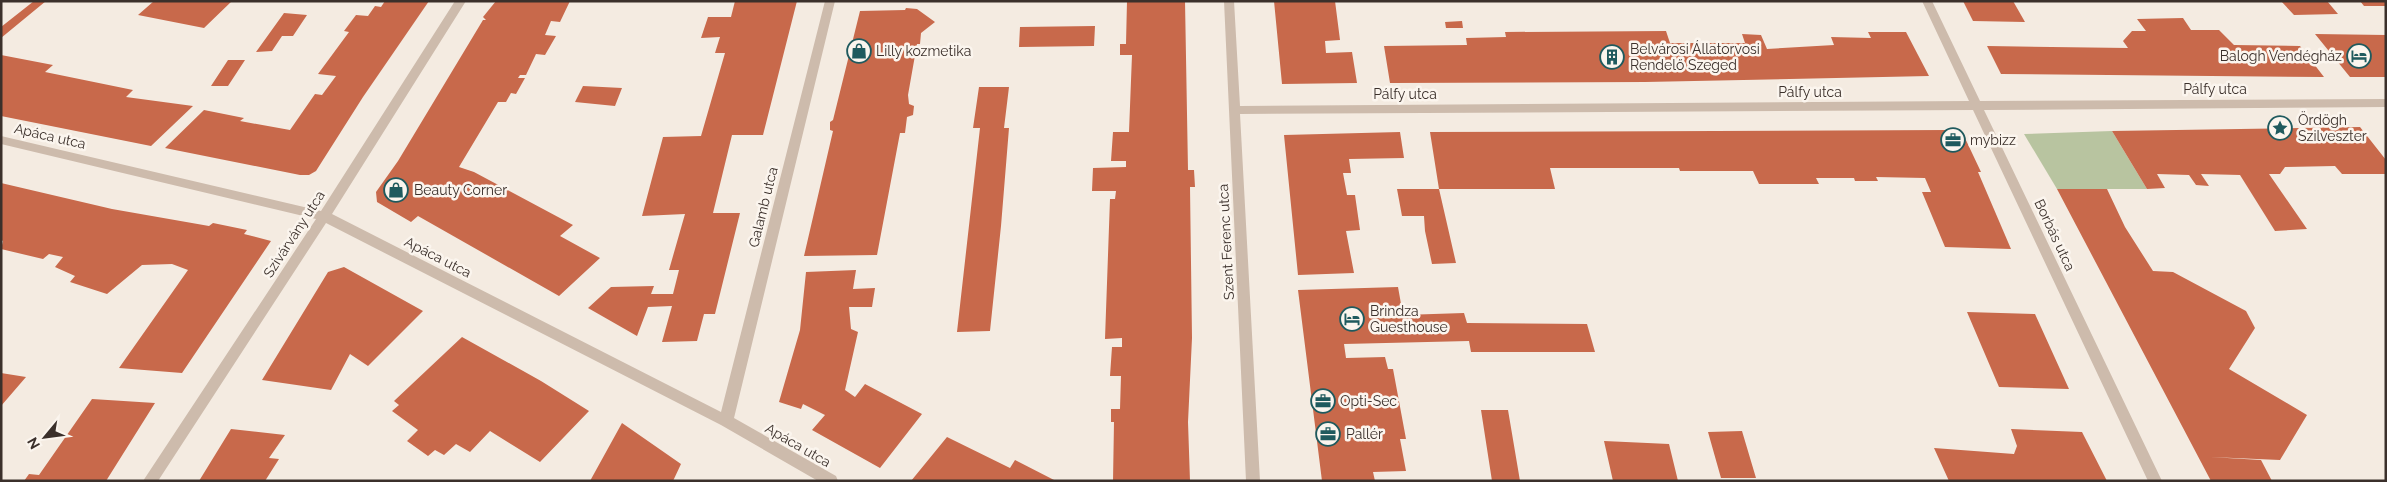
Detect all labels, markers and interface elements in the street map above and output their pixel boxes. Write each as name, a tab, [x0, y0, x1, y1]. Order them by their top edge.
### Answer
shop icon: Lilly kozmetika	[846, 38, 872, 64]
place label: Belvárosi Állatorvosi Rendelő Szeged	[1630, 40, 1760, 73]
place label: Lilly kozmetika	[876, 43, 971, 59]
hotel icon: Balogh Vendégház	[2346, 43, 2372, 69]
building icon: Belvárosi Állatorvosi Rendelő Szeged	[1599, 44, 1625, 70]
place label: Balogh Vendégház	[2220, 48, 2342, 64]
street label: Pálfy utca	[2183, 81, 2247, 97]
street label: Pálfy utca	[1778, 84, 1842, 100]
street label: Pálfy utca	[1373, 86, 1437, 102]
place label: Ördögh Szilveszter	[2298, 110, 2367, 144]
place icon: Ördögh Szilveszter	[2267, 115, 2293, 141]
street label: Apáca utca	[13, 120, 87, 152]
office icon: mybizz	[1940, 127, 1966, 153]
place label: mybizz	[1970, 132, 2016, 148]
street label: Galamb utca	[745, 165, 781, 249]
shop icon: Beauty Corner	[383, 177, 409, 203]
place label: Beauty Corner	[414, 182, 507, 198]
street label: Szent Ferenc utca	[1215, 183, 1237, 301]
street label: Szivárvány utca	[260, 188, 328, 280]
street label: Borbás utca	[2031, 197, 2079, 273]
street label: Apáca utca	[402, 233, 474, 281]
place label: Brindza Guesthouse	[1370, 303, 1448, 335]
hotel icon: Brindza Guesthouse	[1339, 306, 1365, 332]
office icon: Opti-Sec	[1310, 388, 1336, 414]
place label: Opti-Sec	[1340, 393, 1397, 409]
north arrow	[20, 412, 70, 462]
street label: Apáca utca	[762, 420, 834, 470]
office icon: Pallér	[1315, 421, 1341, 447]
place label: Pallér	[1346, 426, 1383, 442]
text: N	[24, 435, 43, 452]

